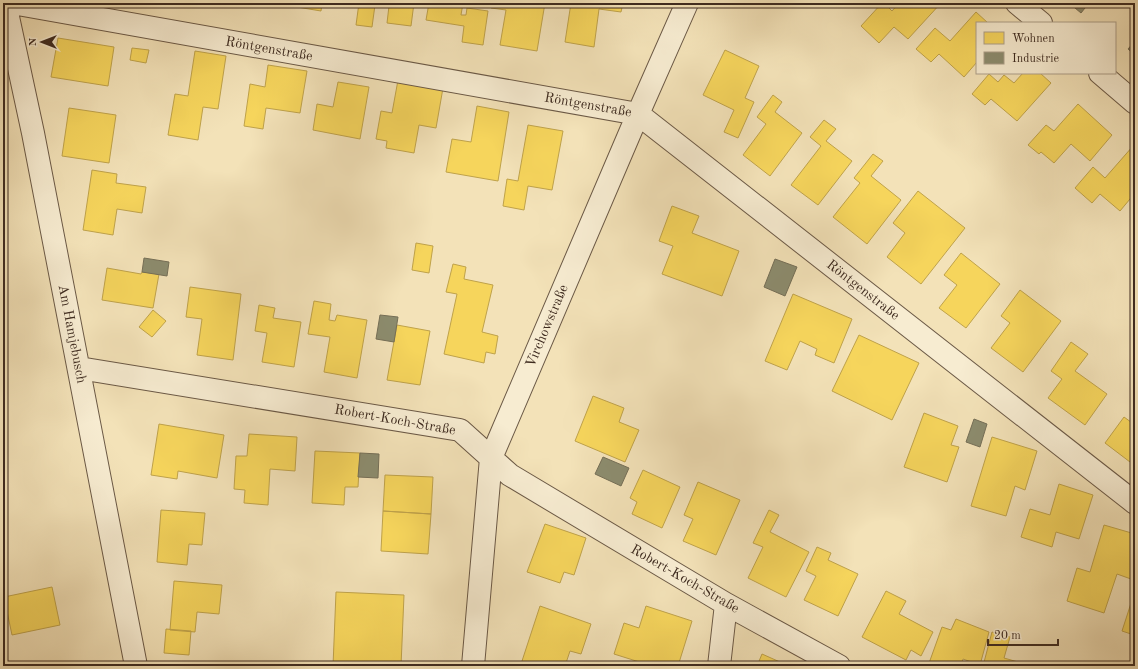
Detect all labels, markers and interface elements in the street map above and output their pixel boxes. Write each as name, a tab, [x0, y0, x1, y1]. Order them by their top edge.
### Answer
north arrow	[22, 22, 62, 62]
legend	[976, 22, 1116, 74]
text: Wohnen	[1012, 33, 1055, 45]
street label: Röntgenstraße	[224, 34, 314, 64]
text: N	[28, 37, 39, 46]
text: Industrie	[1012, 53, 1059, 65]
street label: Röntgenstraße	[543, 90, 633, 120]
street label: Röntgenstraße	[824, 257, 902, 323]
street label: Virchowstraße	[523, 283, 571, 369]
street label: Am Hamjebusch	[56, 284, 88, 385]
street label: Robert-Koch-Straße	[333, 402, 457, 438]
street label: Robert-Koch-Straße	[628, 542, 742, 616]
scale bar	[988, 621, 1058, 647]
text: 20 m	[994, 630, 1021, 642]

